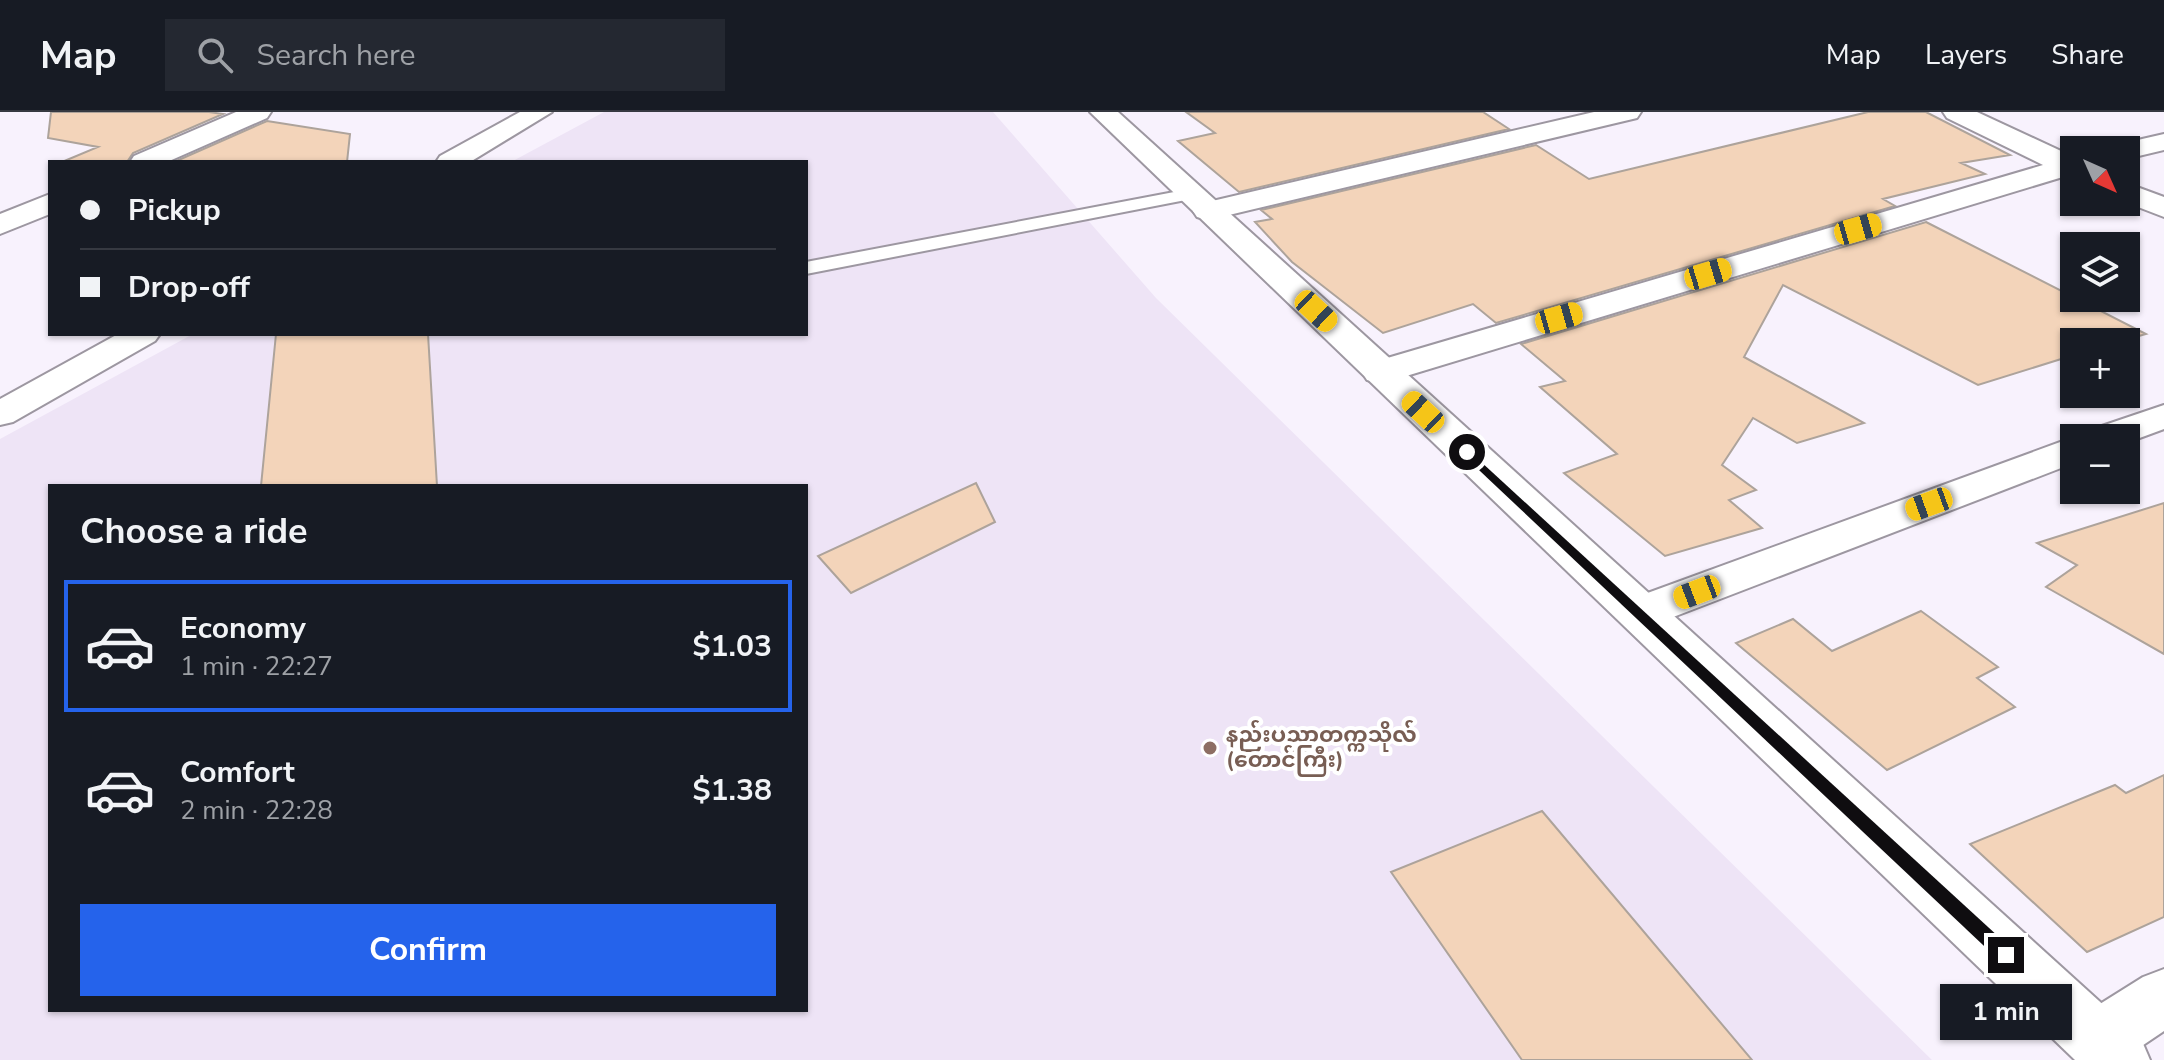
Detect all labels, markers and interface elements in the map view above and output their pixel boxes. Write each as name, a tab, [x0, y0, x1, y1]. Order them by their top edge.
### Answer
search box	[165, 19, 725, 91]
text: Map	[40, 30, 117, 81]
icon: search	[193, 33, 237, 77]
text: Search here	[257, 35, 416, 76]
text: Map	[1826, 36, 1881, 74]
text: Layers	[1925, 36, 2007, 74]
text: Share	[2051, 36, 2124, 74]
north arrow	[2060, 136, 2140, 216]
map controls	[2060, 136, 2140, 504]
text: Pickup	[128, 190, 221, 231]
car	[1832, 211, 1884, 247]
button: layers	[2060, 232, 2140, 312]
car	[1682, 256, 1734, 292]
text: Drop-off	[128, 267, 250, 308]
car	[1290, 286, 1342, 336]
car	[1533, 300, 1585, 336]
button: +	[2060, 328, 2140, 408]
car	[1397, 387, 1449, 437]
button: −	[2060, 424, 2140, 504]
route start	[1449, 434, 1485, 470]
car	[1902, 485, 1956, 523]
text: Choose a ride	[80, 507, 308, 556]
car	[1670, 572, 1724, 612]
text: Economy	[180, 608, 306, 649]
icon: car	[84, 610, 156, 682]
text: $1.03	[693, 626, 772, 667]
text: 1 min · 22:27	[180, 649, 333, 684]
place label: နည်းပညာတက္ကသိုလ် (တောင်ကြီး)	[1226, 719, 1417, 777]
marker: နည်းပညာတက္ကသိုလ် (တောင်ကြီး)	[1201, 739, 1219, 757]
text: Comfort	[180, 752, 295, 793]
icon: car	[84, 754, 156, 826]
text: $1.38	[693, 770, 772, 811]
text: 2 min · 22:28	[180, 793, 333, 828]
button: Confirm	[80, 904, 776, 996]
route end	[1988, 937, 2024, 973]
callout: 1 min	[1940, 983, 2072, 1039]
text: 1 min	[1972, 994, 2040, 1029]

